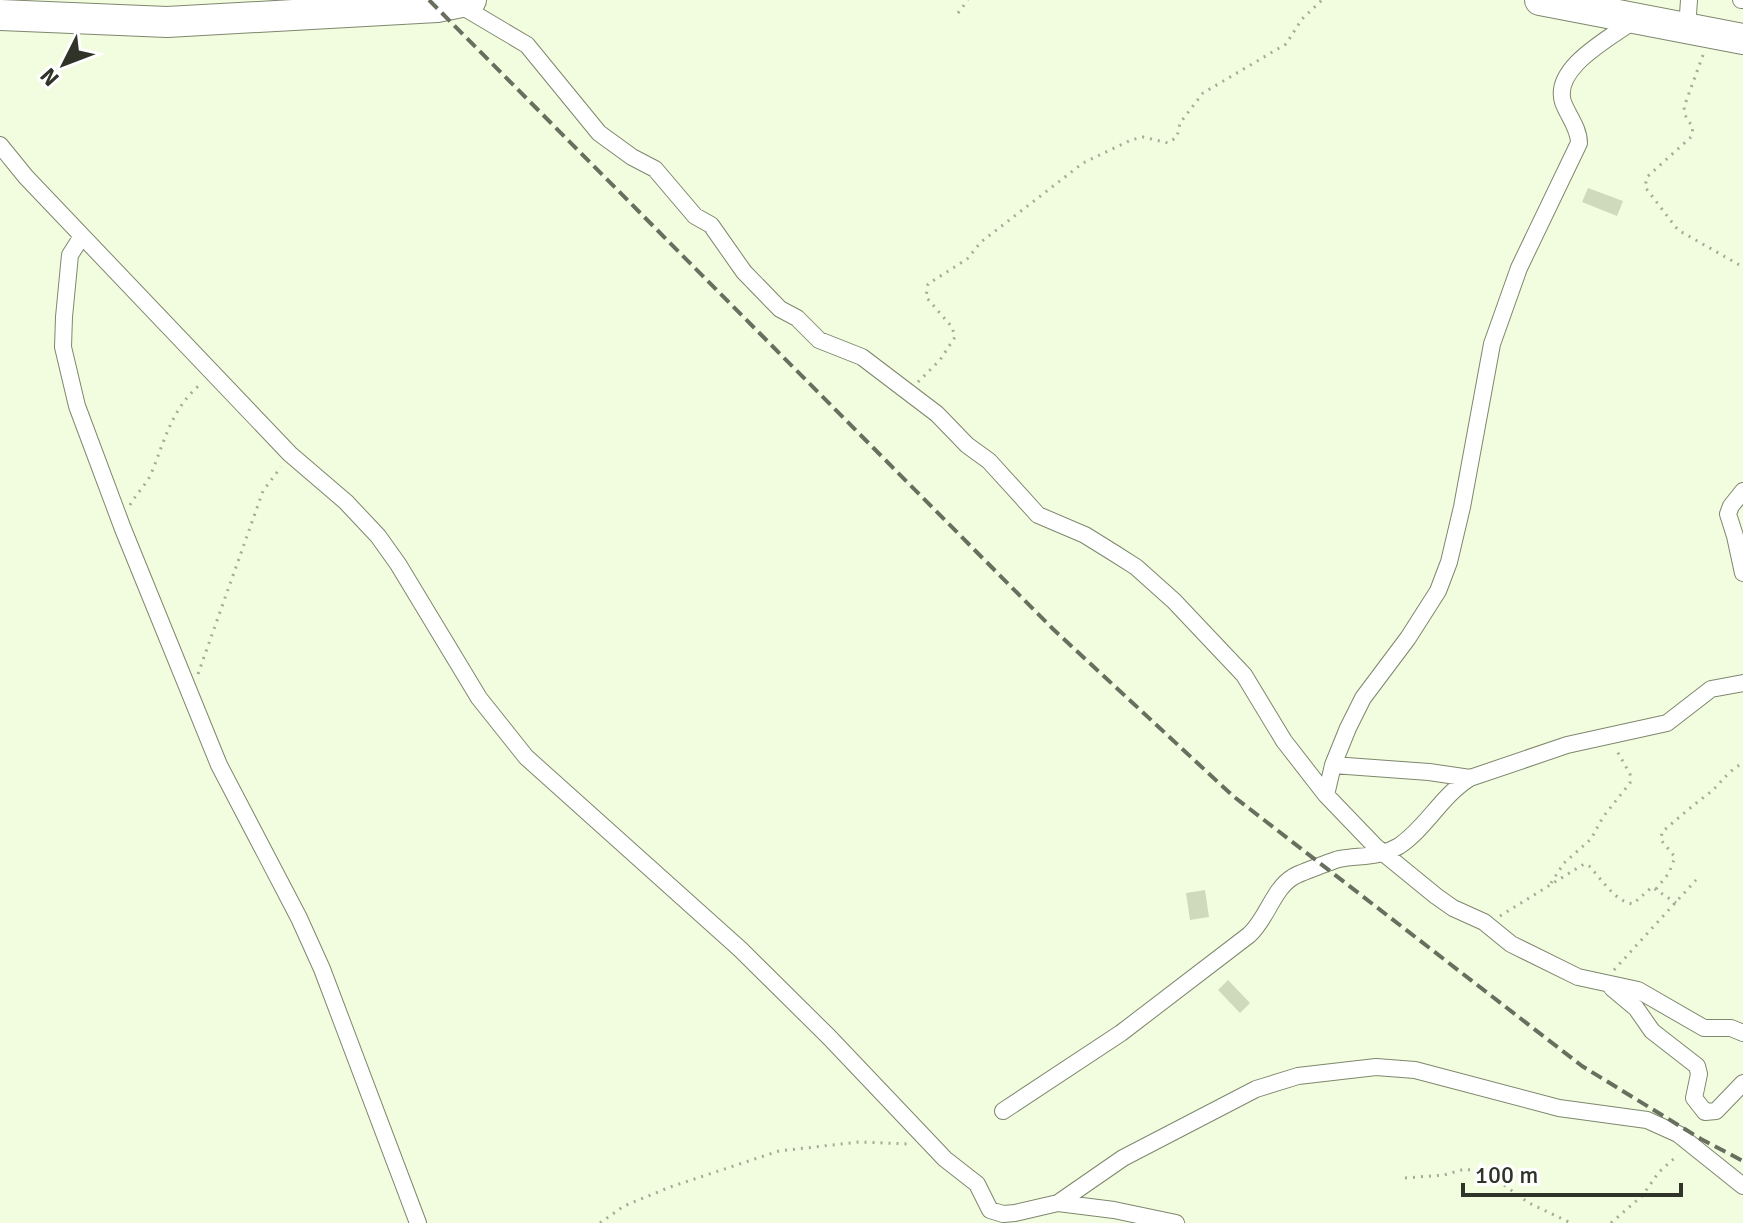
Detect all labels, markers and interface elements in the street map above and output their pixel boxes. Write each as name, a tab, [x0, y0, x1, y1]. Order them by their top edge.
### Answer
north arrow	[24, 24, 104, 104]
text: N	[34, 62, 65, 92]
scale bar	[1463, 1147, 1681, 1197]
text: 100 m	[1475, 1160, 1538, 1190]

